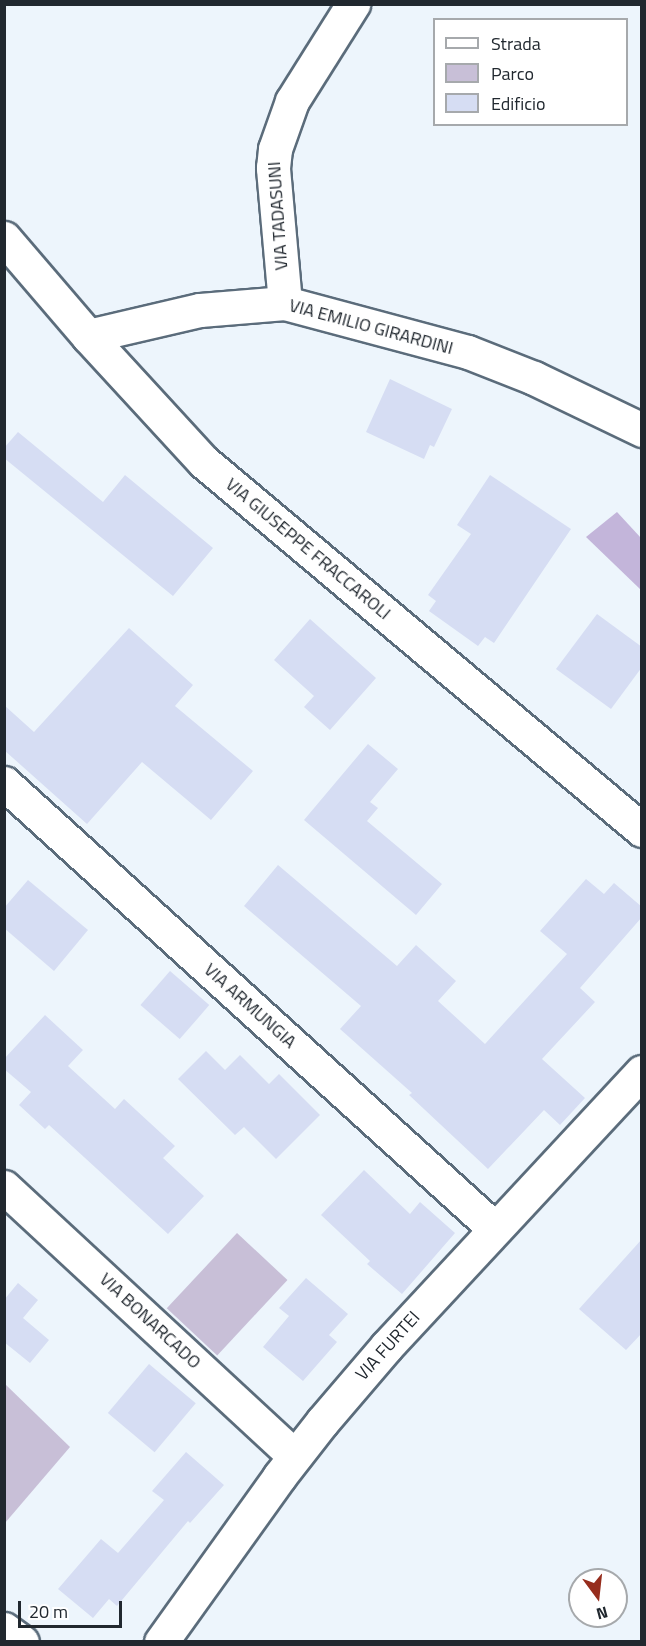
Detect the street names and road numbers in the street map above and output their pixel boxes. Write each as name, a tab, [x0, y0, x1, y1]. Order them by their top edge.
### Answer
street label: VIA TADASUNI	[263, 161, 293, 271]
street label: VIA EMILIO GIRARDINI	[287, 295, 455, 359]
street label: VIA GIUSEPPE FRACCAROLI	[221, 474, 395, 624]
street label: VIA ARMUNGIA	[199, 959, 301, 1053]
street label: VIA BONARCADO	[95, 1269, 205, 1373]
street label: VIA FURTEI	[351, 1307, 425, 1385]

